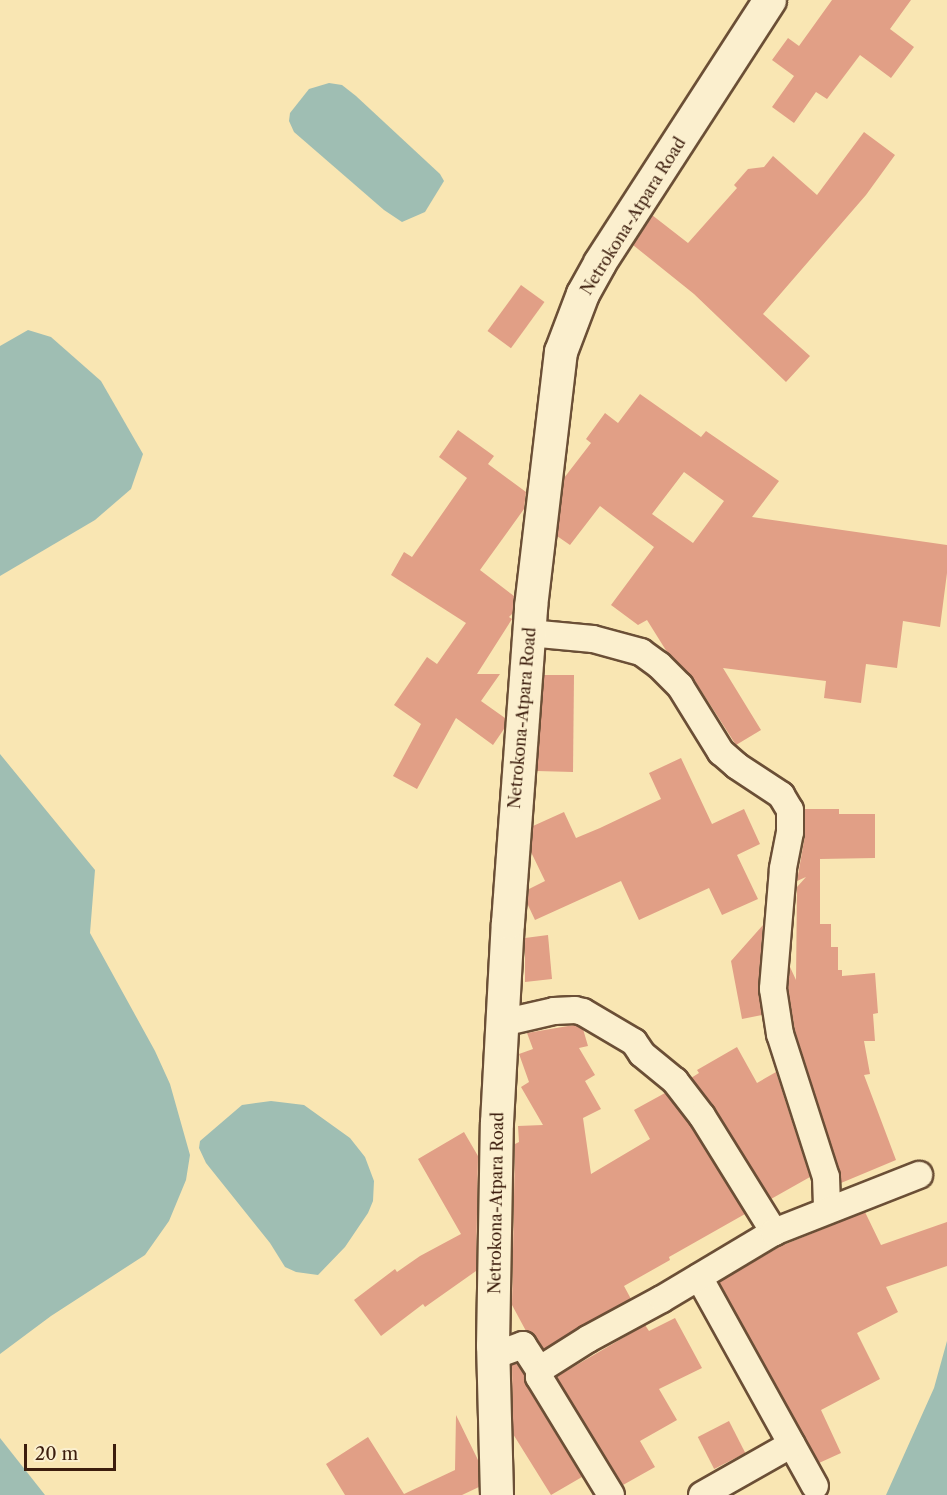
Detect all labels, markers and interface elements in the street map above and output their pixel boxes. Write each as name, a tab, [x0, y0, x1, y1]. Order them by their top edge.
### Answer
street label: Netrokona-Atpara Road	[577, 134, 689, 298]
street label: Netrokona-Atpara Road	[504, 626, 540, 810]
street label: Netrokona-Atpara Road	[485, 1112, 507, 1294]
scale bar	[27, 1432, 118, 1470]
text: 20 m	[35, 1443, 78, 1465]

